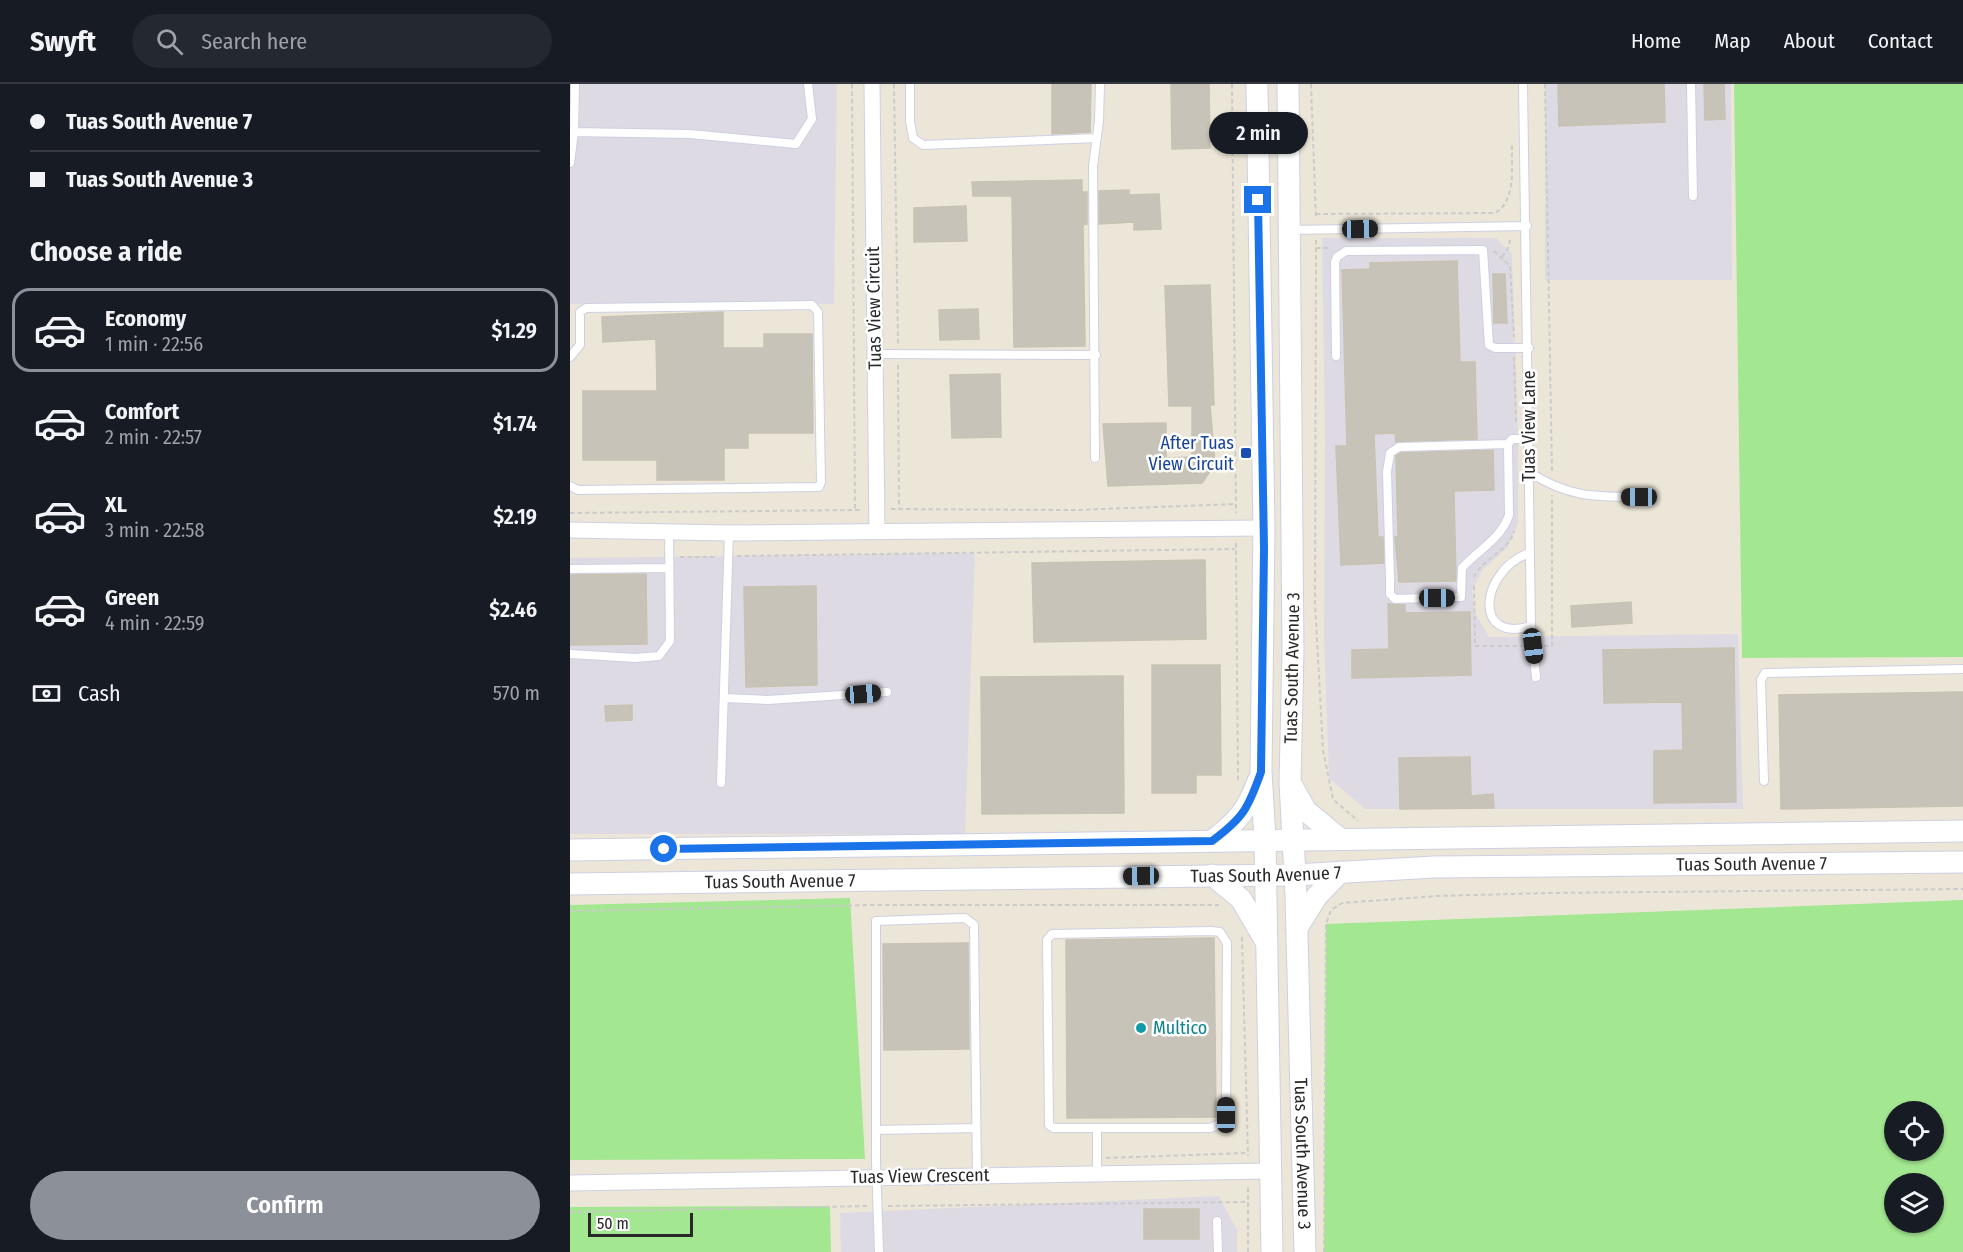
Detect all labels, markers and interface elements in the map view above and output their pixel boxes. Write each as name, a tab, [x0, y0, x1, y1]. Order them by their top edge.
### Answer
search box	[132, 14, 552, 68]
text: Swyft	[30, 25, 96, 58]
icon: search	[153, 25, 186, 58]
text: Search here	[201, 28, 307, 55]
text: Home	[1631, 28, 1681, 54]
text: Map	[1714, 28, 1751, 54]
text: About	[1784, 28, 1835, 54]
text: Contact	[1868, 28, 1933, 54]
text: Tuas South Avenue 7	[66, 108, 252, 135]
callout: 2 min	[1208, 113, 1308, 155]
text: 2 min	[1236, 121, 1281, 145]
text: Tuas South Avenue 3	[66, 166, 253, 193]
route end	[1244, 186, 1271, 213]
car	[1342, 220, 1378, 238]
text: Choose a ride	[30, 236, 182, 268]
street label: Tuas View Circuit	[862, 246, 886, 370]
icon: car	[33, 303, 87, 357]
text: Economy	[105, 305, 186, 332]
text: $1.29	[492, 317, 537, 344]
text: 1 min · 22:56	[105, 332, 203, 356]
street label: Tuas View Lane	[1518, 370, 1540, 482]
icon: car	[33, 396, 87, 450]
text: Comfort	[105, 398, 179, 425]
text: $1.74	[493, 410, 537, 437]
text: 2 min · 22:57	[105, 425, 202, 449]
place label: After Tuas View Circuit	[1149, 432, 1234, 475]
marker: After Tuas View Circuit	[1239, 446, 1253, 460]
car	[1621, 488, 1657, 506]
icon: car	[33, 489, 87, 543]
text: XL	[105, 491, 127, 518]
text: $2.19	[493, 503, 537, 530]
text: 3 min · 22:58	[105, 518, 204, 542]
icon: car	[33, 582, 87, 636]
text: Green	[105, 584, 159, 611]
car	[1419, 589, 1455, 607]
street label: Tuas South Avenue 3	[1280, 592, 1304, 744]
text: $2.46	[489, 596, 537, 623]
text: 4 min · 22:59	[105, 611, 205, 635]
car	[1522, 627, 1544, 665]
icon: cash	[30, 677, 63, 710]
text: Cash	[78, 680, 121, 707]
text: 570 m	[493, 681, 540, 705]
car	[844, 684, 882, 704]
route start	[650, 835, 677, 862]
street label: Tuas South Avenue 7	[1676, 852, 1827, 876]
street label: Tuas South Avenue 7	[1190, 861, 1342, 887]
car	[1123, 867, 1159, 885]
street label: Tuas South Avenue 7	[704, 869, 856, 893]
place label: Multico	[1153, 1017, 1207, 1039]
marker: Multico	[1134, 1021, 1148, 1035]
street label: Tuas South Avenue 3	[1290, 1078, 1315, 1230]
car	[1217, 1097, 1235, 1133]
map controls	[1884, 1101, 1944, 1233]
button: locate	[1884, 1101, 1944, 1161]
street label: Tuas View Crescent	[850, 1164, 990, 1188]
button: Confirm	[30, 1171, 540, 1240]
button: layers	[1884, 1173, 1944, 1233]
scale bar	[588, 1210, 693, 1238]
text: 50 m	[597, 1214, 629, 1233]

